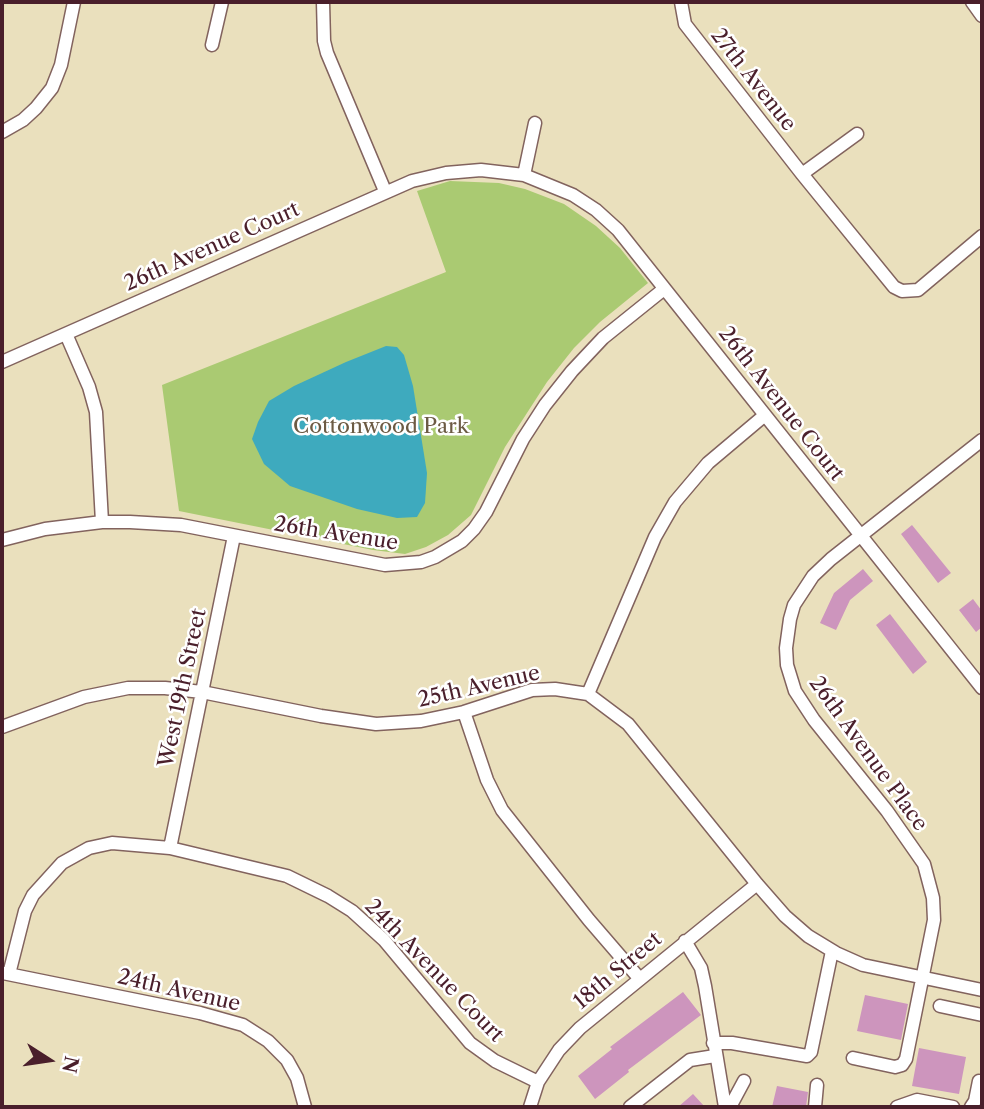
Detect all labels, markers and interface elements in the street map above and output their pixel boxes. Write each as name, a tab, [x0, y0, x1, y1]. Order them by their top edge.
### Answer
street label: 27th Avenue	[705, 24, 801, 136]
street label: 26th Avenue Court	[121, 197, 303, 297]
street label: 26th Avenue Court	[713, 322, 849, 486]
park label: Cottonwood Park	[293, 414, 469, 440]
street label: 26th Avenue	[272, 512, 400, 556]
street label: West 19th Street	[154, 606, 212, 770]
street label: 25th Avenue	[416, 661, 542, 713]
street label: 26th Avenue Place	[804, 672, 932, 836]
street label: 24th Avenue Court	[359, 894, 509, 1048]
street label: 18th Street	[569, 927, 667, 1015]
street label: 24th Avenue	[115, 965, 243, 1017]
north arrow	[14, 1025, 84, 1095]
text: N	[57, 1054, 83, 1075]

